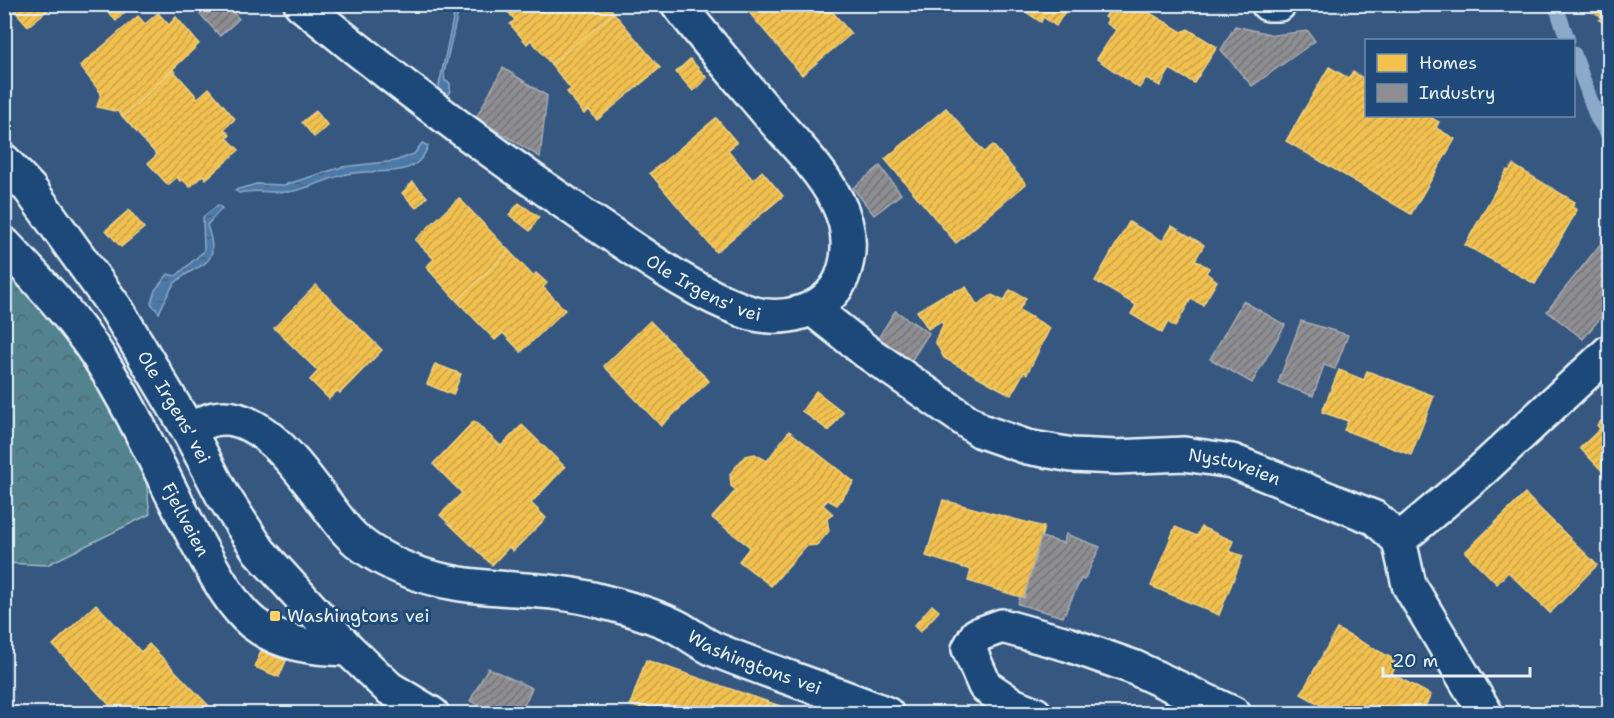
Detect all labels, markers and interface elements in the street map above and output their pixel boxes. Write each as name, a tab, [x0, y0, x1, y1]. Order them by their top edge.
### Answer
legend	[1365, 39, 1575, 117]
text: Homes	[1419, 51, 1477, 75]
text: Industry	[1419, 81, 1495, 105]
street label: Ole Irgens' vei	[641, 249, 763, 327]
street label: Ole Irgens' vei	[132, 346, 216, 468]
street label: Nystuveien	[1187, 443, 1284, 491]
street label: Fjellveien	[156, 478, 215, 561]
place label: Washingtons vei	[287, 604, 430, 628]
marker: Washingtons vei	[268, 609, 282, 623]
street label: Washingtons vei	[683, 624, 825, 700]
scale bar	[1383, 640, 1530, 678]
text: 20 m	[1392, 649, 1438, 673]

